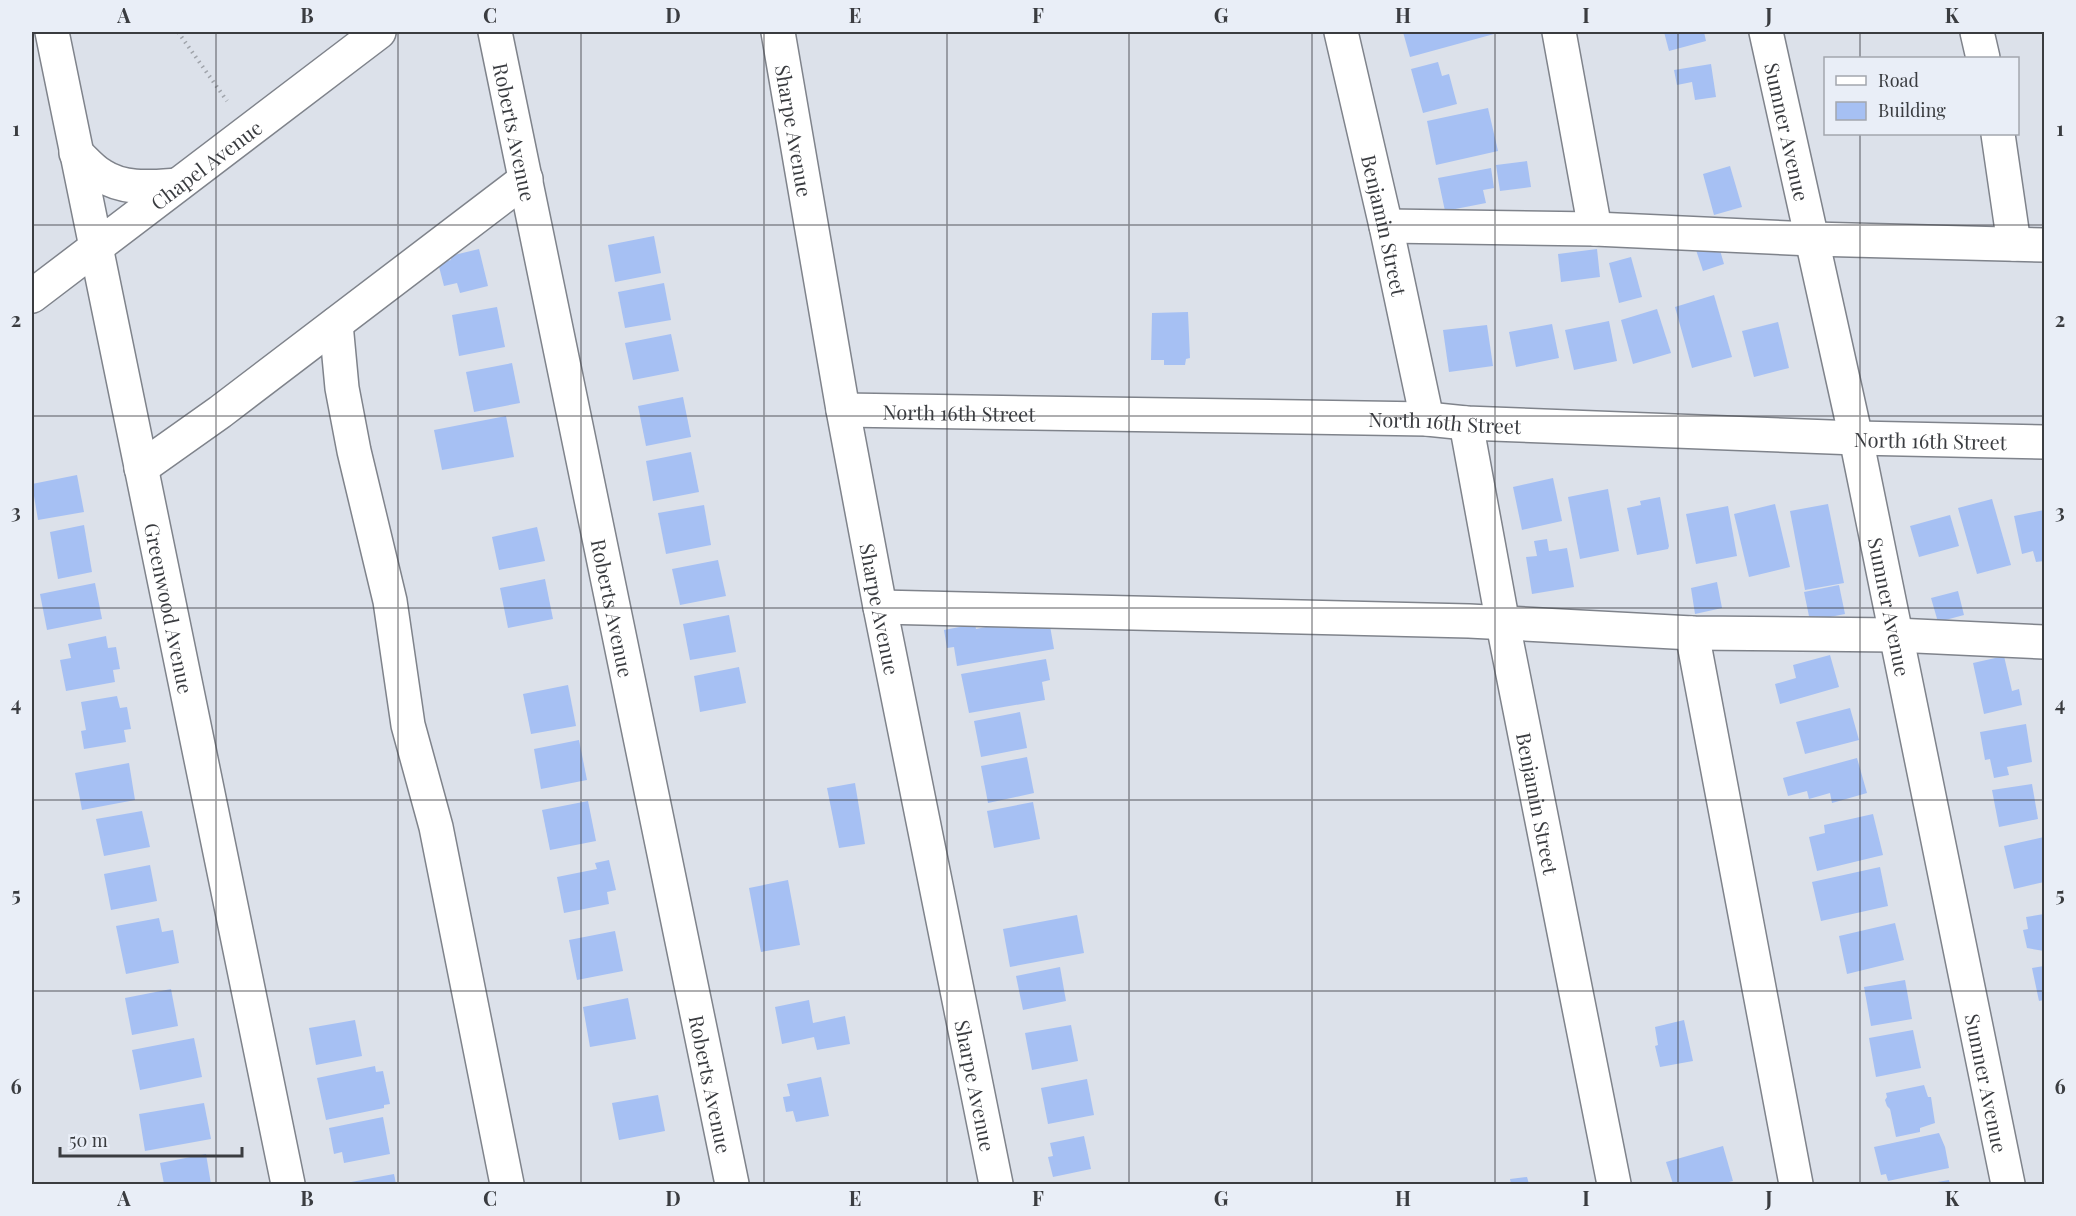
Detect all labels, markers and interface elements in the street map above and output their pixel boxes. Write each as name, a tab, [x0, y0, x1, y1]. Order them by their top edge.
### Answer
text: A	[116, 1, 131, 28]
text: B	[300, 1, 314, 28]
text: C	[483, 1, 497, 28]
text: D	[665, 1, 681, 28]
text: E	[849, 1, 861, 28]
text: F	[1032, 1, 1044, 28]
text: G	[1214, 1, 1229, 28]
text: H	[1395, 1, 1411, 28]
text: I	[1582, 1, 1590, 28]
text: J	[1764, 1, 1773, 28]
text: K	[1945, 1, 1960, 28]
legend	[1824, 57, 2019, 135]
street label: Roberts Avenue	[488, 60, 543, 204]
street label: Sumner Avenue	[1760, 60, 1817, 203]
street label: Sharpe Avenue	[770, 62, 820, 199]
text: Road	[1878, 68, 1919, 92]
text: Building	[1878, 98, 1946, 122]
street label: Chapel Avenue	[144, 113, 267, 215]
text: 1	[12, 114, 20, 141]
text: 1	[2056, 114, 2064, 141]
street label: Benjamin Street	[1356, 152, 1414, 299]
text: 2	[11, 305, 21, 332]
text: 2	[2055, 305, 2065, 332]
street label: North 16th Street	[882, 397, 1037, 426]
street label: North 16th Street	[1368, 405, 1523, 439]
street label: North 16th Street	[1854, 424, 2008, 455]
text: 3	[11, 497, 21, 524]
text: 3	[2055, 497, 2065, 524]
street label: Greenwood Avenue	[139, 520, 201, 696]
street label: Sumner Avenue	[1863, 535, 1918, 679]
street label: Roberts Avenue	[586, 536, 641, 680]
street label: Sharpe Avenue	[855, 541, 907, 677]
text: 4	[11, 689, 21, 716]
text: 4	[2055, 689, 2065, 716]
street label: Benjamin Street	[1511, 730, 1566, 877]
text: 5	[11, 880, 21, 907]
text: 5	[2055, 880, 2065, 907]
street label: Sumner Avenue	[1960, 1011, 2015, 1155]
street label: Roberts Avenue	[684, 1012, 739, 1156]
street label: Sharpe Avenue	[950, 1017, 1003, 1154]
text: 6	[10, 1072, 22, 1099]
text: 6	[2054, 1072, 2066, 1099]
scale bar	[60, 1120, 242, 1158]
text: 50 m	[69, 1128, 108, 1152]
text: A	[116, 1184, 131, 1211]
text: B	[300, 1184, 314, 1211]
text: C	[483, 1184, 497, 1211]
text: D	[665, 1184, 681, 1211]
text: E	[849, 1184, 861, 1211]
text: F	[1032, 1184, 1044, 1211]
text: G	[1214, 1184, 1229, 1211]
text: H	[1395, 1184, 1411, 1211]
text: I	[1582, 1184, 1590, 1211]
text: J	[1764, 1184, 1773, 1211]
text: K	[1945, 1184, 1960, 1211]

